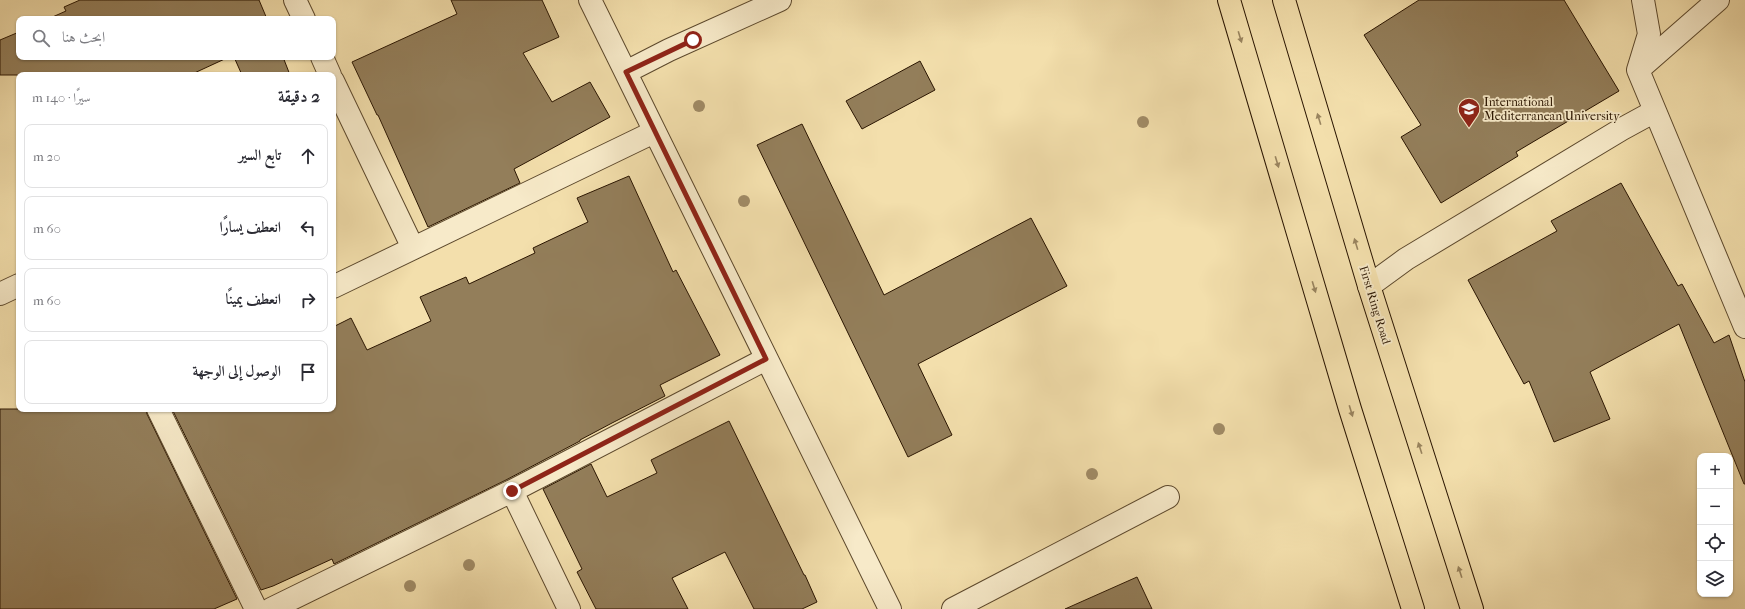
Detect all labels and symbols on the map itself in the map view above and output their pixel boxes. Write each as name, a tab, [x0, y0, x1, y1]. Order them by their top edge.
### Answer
route start	[684, 31, 702, 49]
one-way arrow	[1237, 32, 1243, 44]
place label: International Mediterranean University	[1484, 95, 1620, 123]
school or university icon: International Mediterranean University	[1456, 96, 1482, 129]
one-way arrow	[1316, 113, 1322, 125]
one-way arrow	[1274, 156, 1280, 168]
one-way arrow	[1353, 238, 1359, 250]
street label: First Ring Road	[1356, 264, 1394, 346]
one-way arrow	[1311, 281, 1317, 293]
one-way arrow	[1348, 405, 1354, 417]
one-way arrow	[1417, 442, 1423, 454]
route end	[503, 482, 521, 500]
one-way arrow	[1457, 566, 1463, 578]

